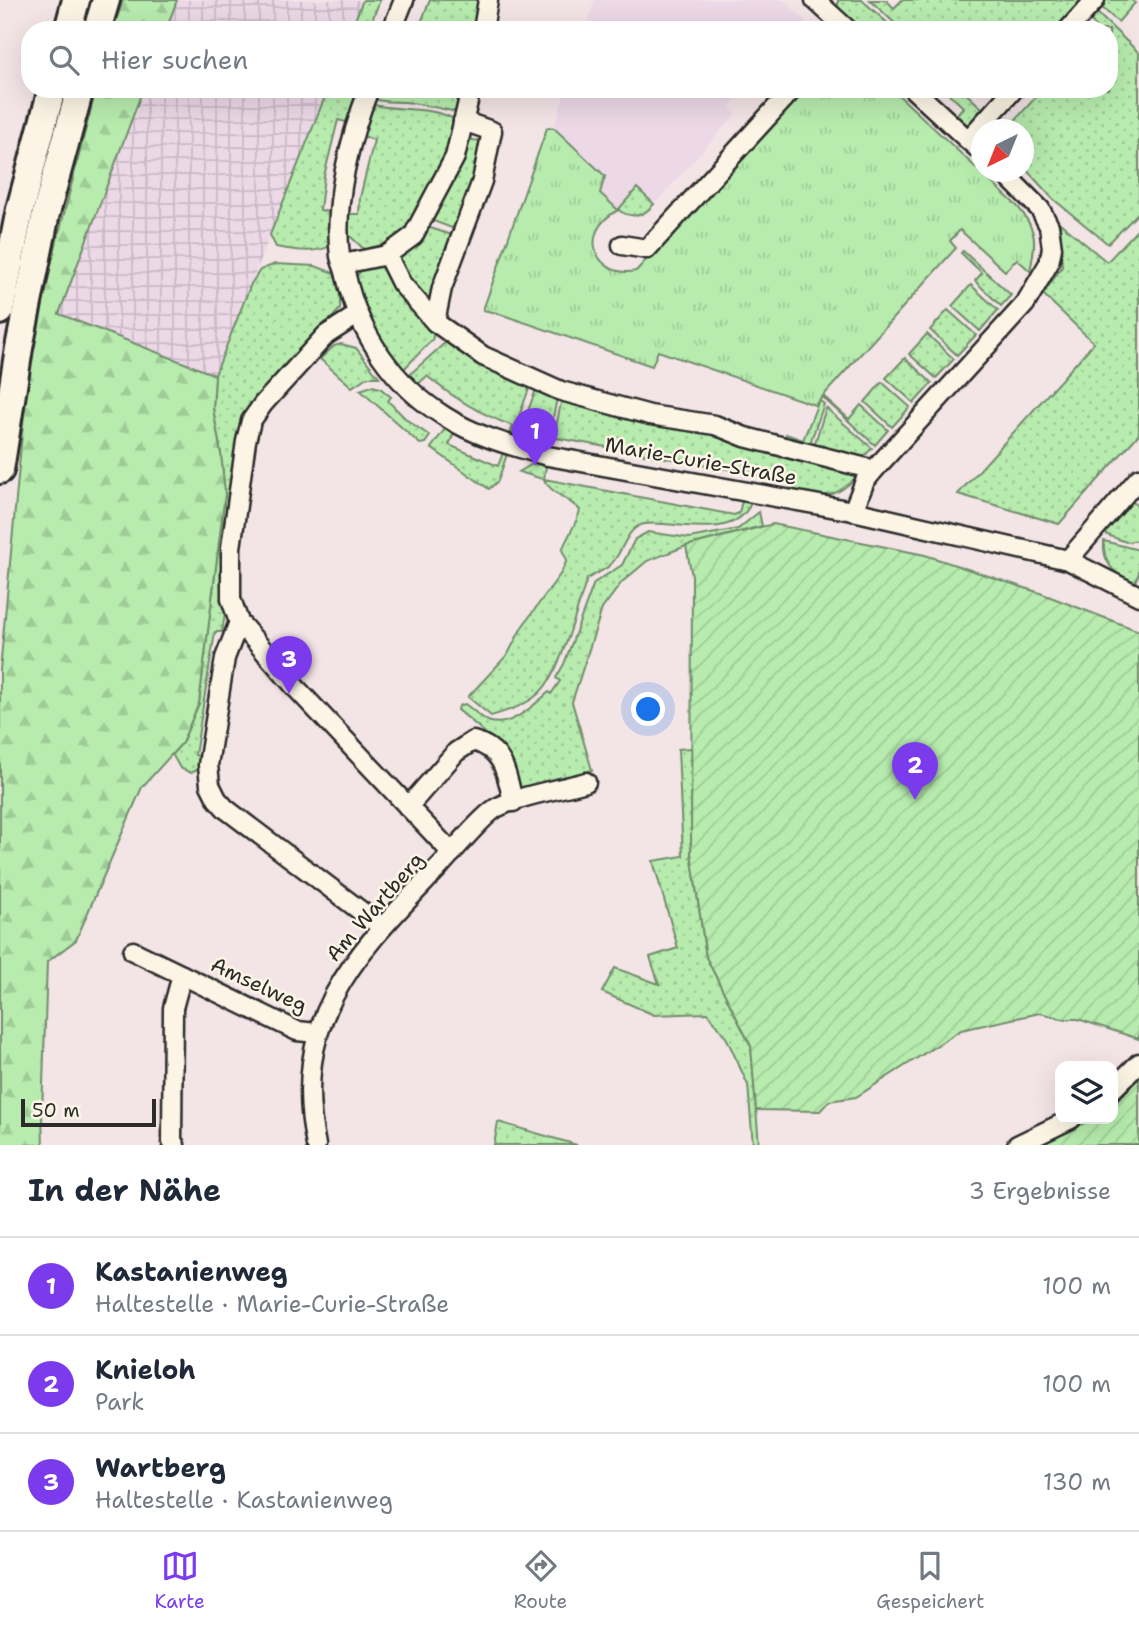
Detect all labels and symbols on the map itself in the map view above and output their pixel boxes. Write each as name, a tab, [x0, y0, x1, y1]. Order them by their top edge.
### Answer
north arrow	[971, 119, 1034, 182]
pin: 1	[512, 408, 558, 466]
street label: Marie-Curie-Straße	[603, 430, 799, 492]
pin: 3	[266, 636, 312, 694]
your location	[631, 692, 665, 726]
pin: 2	[892, 742, 938, 800]
street label: Am Wartberg	[320, 846, 430, 968]
street label: Amselweg	[206, 950, 312, 1020]
scale bar	[21, 1096, 156, 1128]

